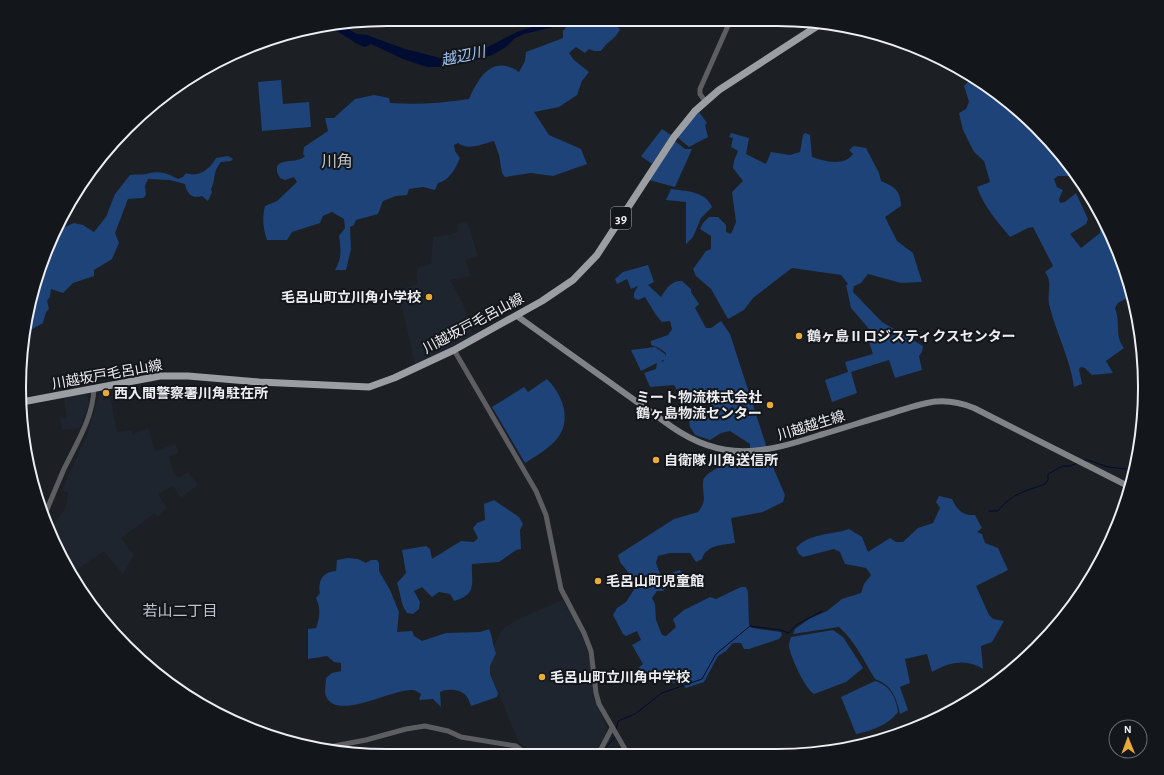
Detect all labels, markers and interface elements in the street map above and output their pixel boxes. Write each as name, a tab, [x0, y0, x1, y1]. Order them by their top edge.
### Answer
water label: 越辺川	[439, 43, 489, 69]
district label: 川角	[321, 153, 353, 170]
road number: 39	[611, 207, 631, 229]
place label: 毛呂山町立川角小学校	[281, 290, 421, 305]
street label: 川越坂戸毛呂山線	[420, 291, 526, 356]
marker: 毛呂山町立川角小学校	[424, 292, 434, 302]
place label: 鶴ヶ島Ⅱロジスティクスセンター	[807, 329, 1016, 344]
marker: 鶴ヶ島Ⅱロジスティクスセンター	[794, 331, 804, 341]
street label: 川越坂戸毛呂山線	[51, 357, 164, 392]
place label: 西入間警察署川角駐在所	[114, 386, 268, 401]
marker: 西入間警察署川角駐在所	[101, 388, 111, 398]
place label: ミート物流株式会社 鶴ヶ島物流センター	[636, 389, 762, 421]
marker: ミート物流株式会社 鶴ヶ島物流センター	[765, 400, 775, 410]
street label: 川越越生線	[775, 408, 847, 443]
place label: 自衛隊 川角送信所	[664, 453, 778, 468]
marker: 自衛隊 川角送信所	[651, 455, 661, 465]
place label: 毛呂山町児童館	[606, 574, 704, 589]
marker: 毛呂山町児童館	[593, 576, 603, 586]
district label: 若山二丁目	[142, 603, 218, 619]
place label: 毛呂山町立川角中学校	[550, 670, 690, 685]
marker: 毛呂山町立川角中学校	[537, 672, 547, 682]
north arrow	[1108, 719, 1148, 759]
text: N	[1124, 724, 1132, 735]

